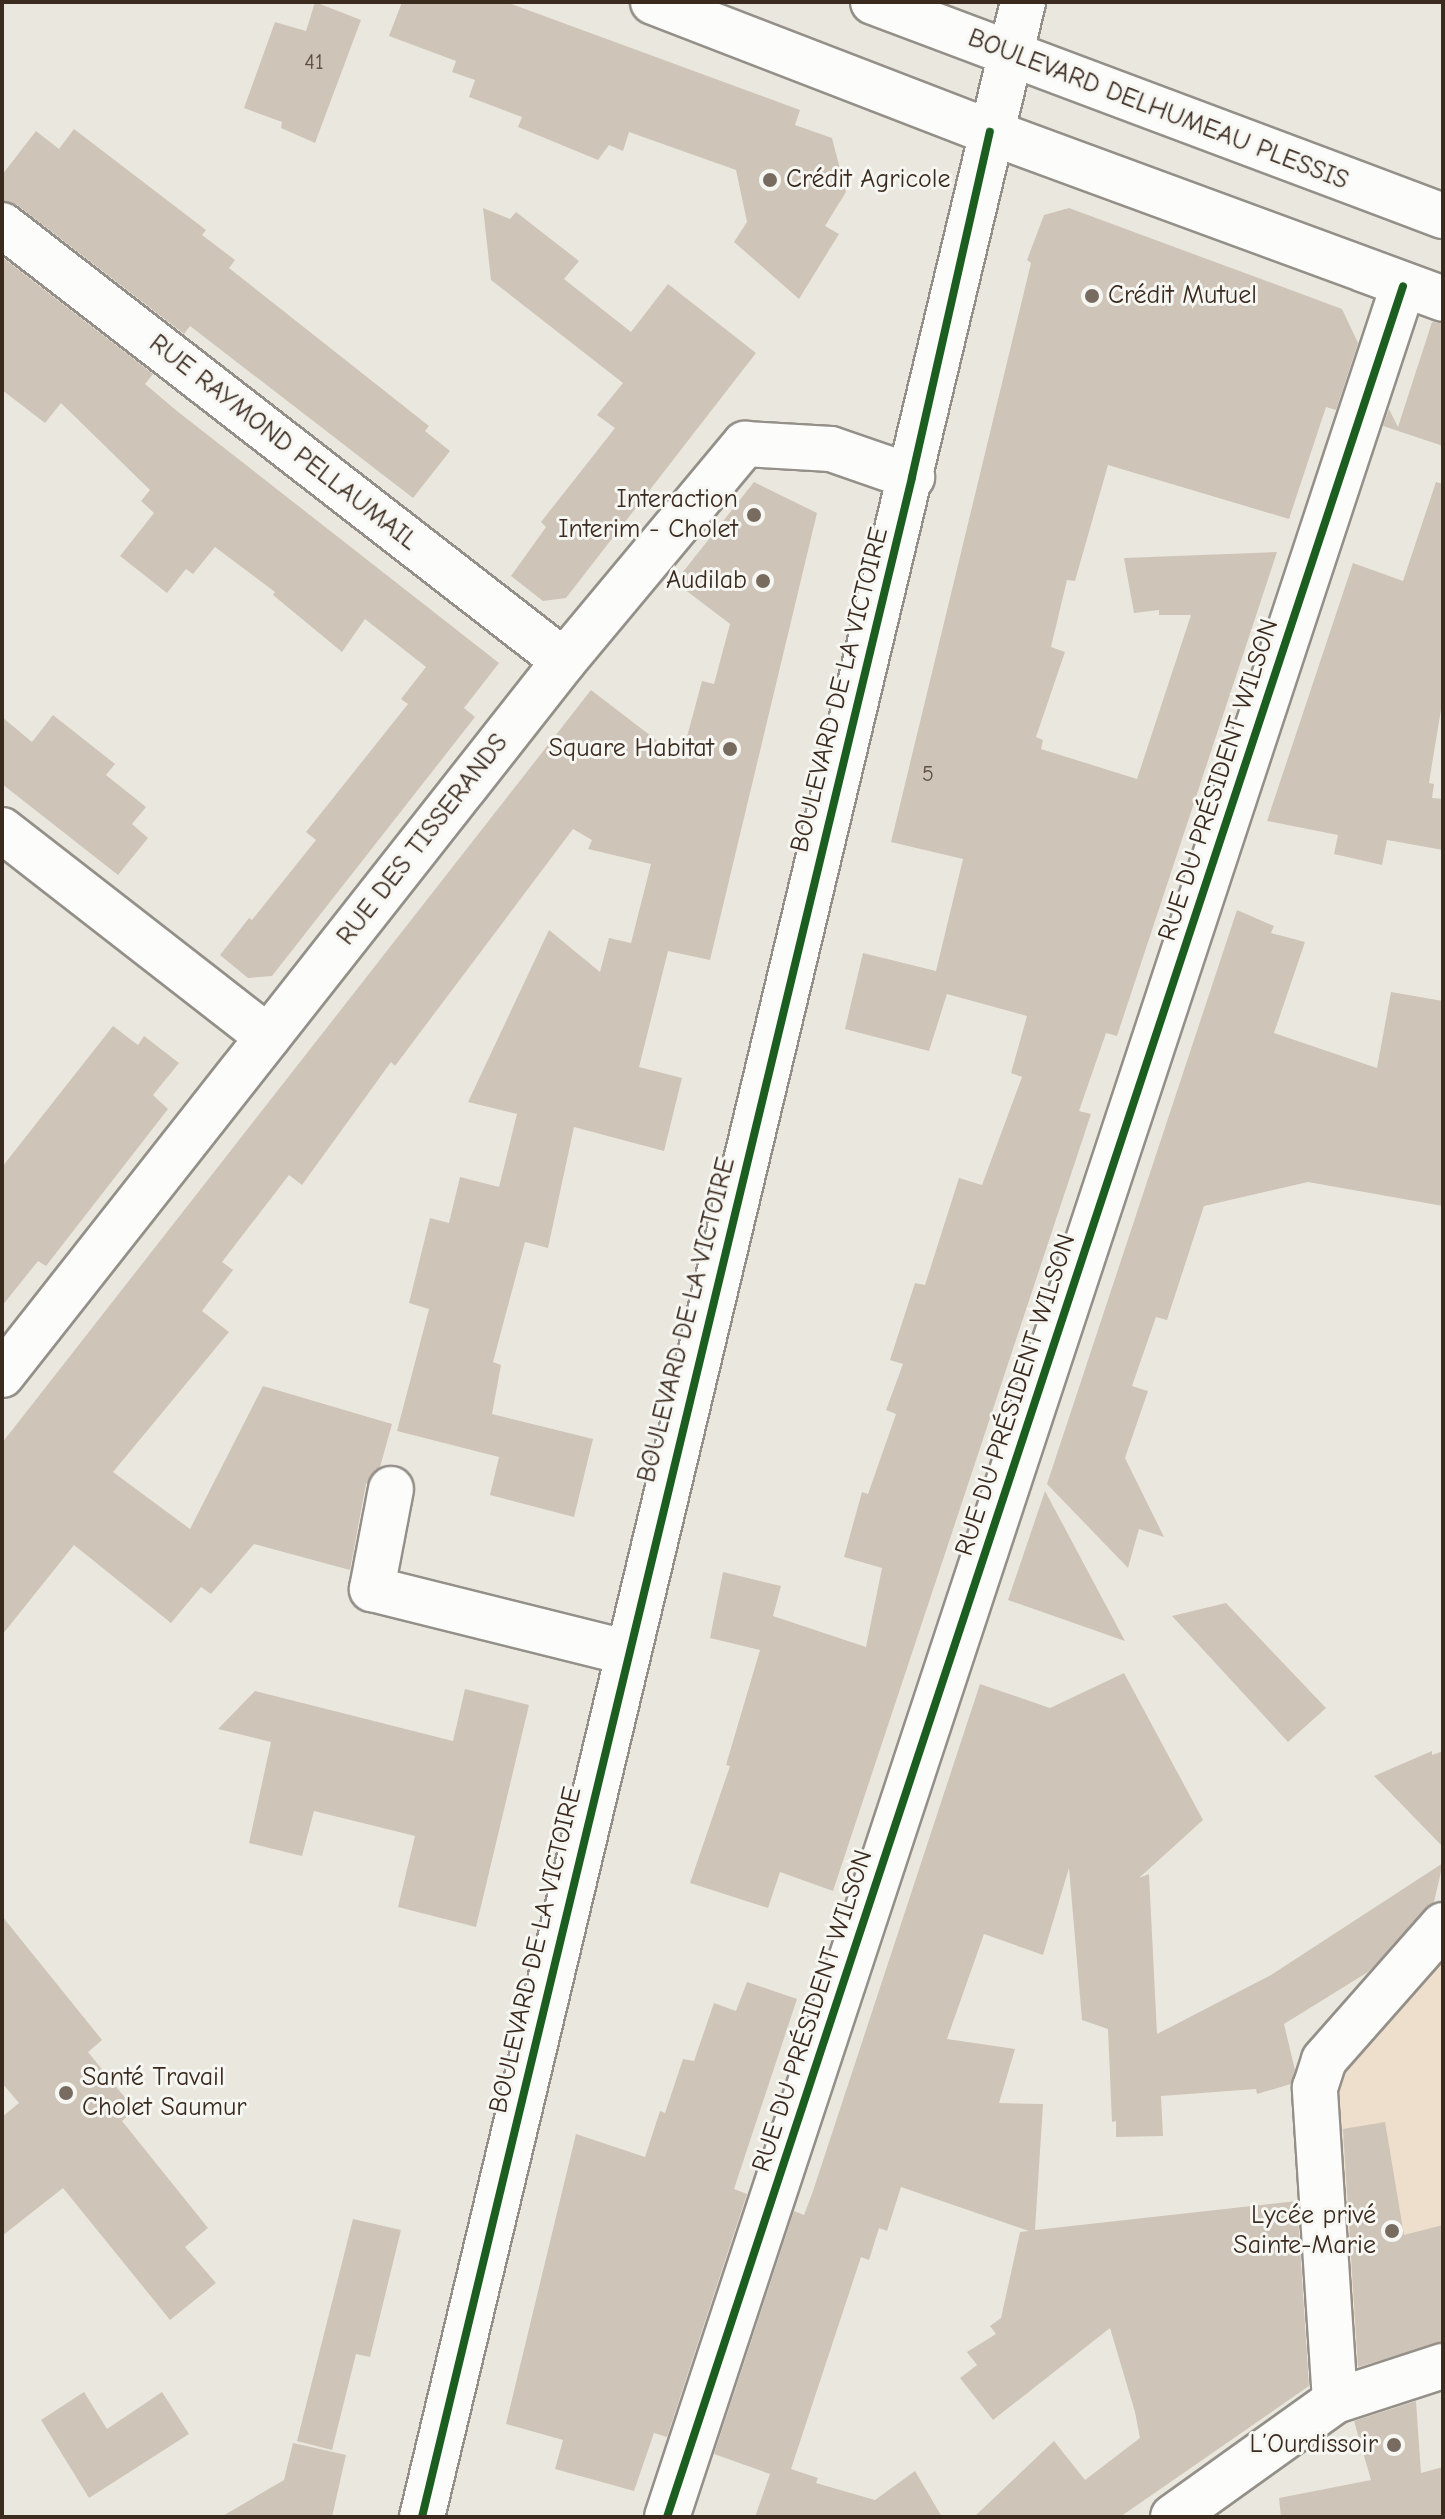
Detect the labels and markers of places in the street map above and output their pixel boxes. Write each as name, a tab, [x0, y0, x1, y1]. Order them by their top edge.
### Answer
place label: Crédit Agricole	[786, 164, 950, 196]
marker: Crédit Agricole	[761, 171, 779, 189]
place label: Crédit Mutuel	[1108, 280, 1257, 312]
marker: Crédit Mutuel	[1083, 287, 1101, 305]
place label: Interaction Interim - Cholet	[558, 484, 738, 546]
marker: Interaction Interim - Cholet	[745, 506, 763, 524]
place label: Audilab	[666, 565, 747, 597]
marker: Audilab	[754, 572, 772, 590]
place label: Square Habitat	[548, 733, 714, 765]
marker: Square Habitat	[721, 740, 739, 758]
place label: Santé Travail Cholet Saumur	[82, 2062, 247, 2124]
marker: Santé Travail Cholet Saumur	[57, 2084, 75, 2102]
place label: Lycée privé Sainte-Marie	[1233, 2200, 1376, 2262]
marker: Lycée privé Sainte-Marie	[1383, 2222, 1401, 2240]
place label: L’Ourdissoir	[1249, 2429, 1378, 2461]
marker: L’Ourdissoir	[1385, 2436, 1403, 2454]

